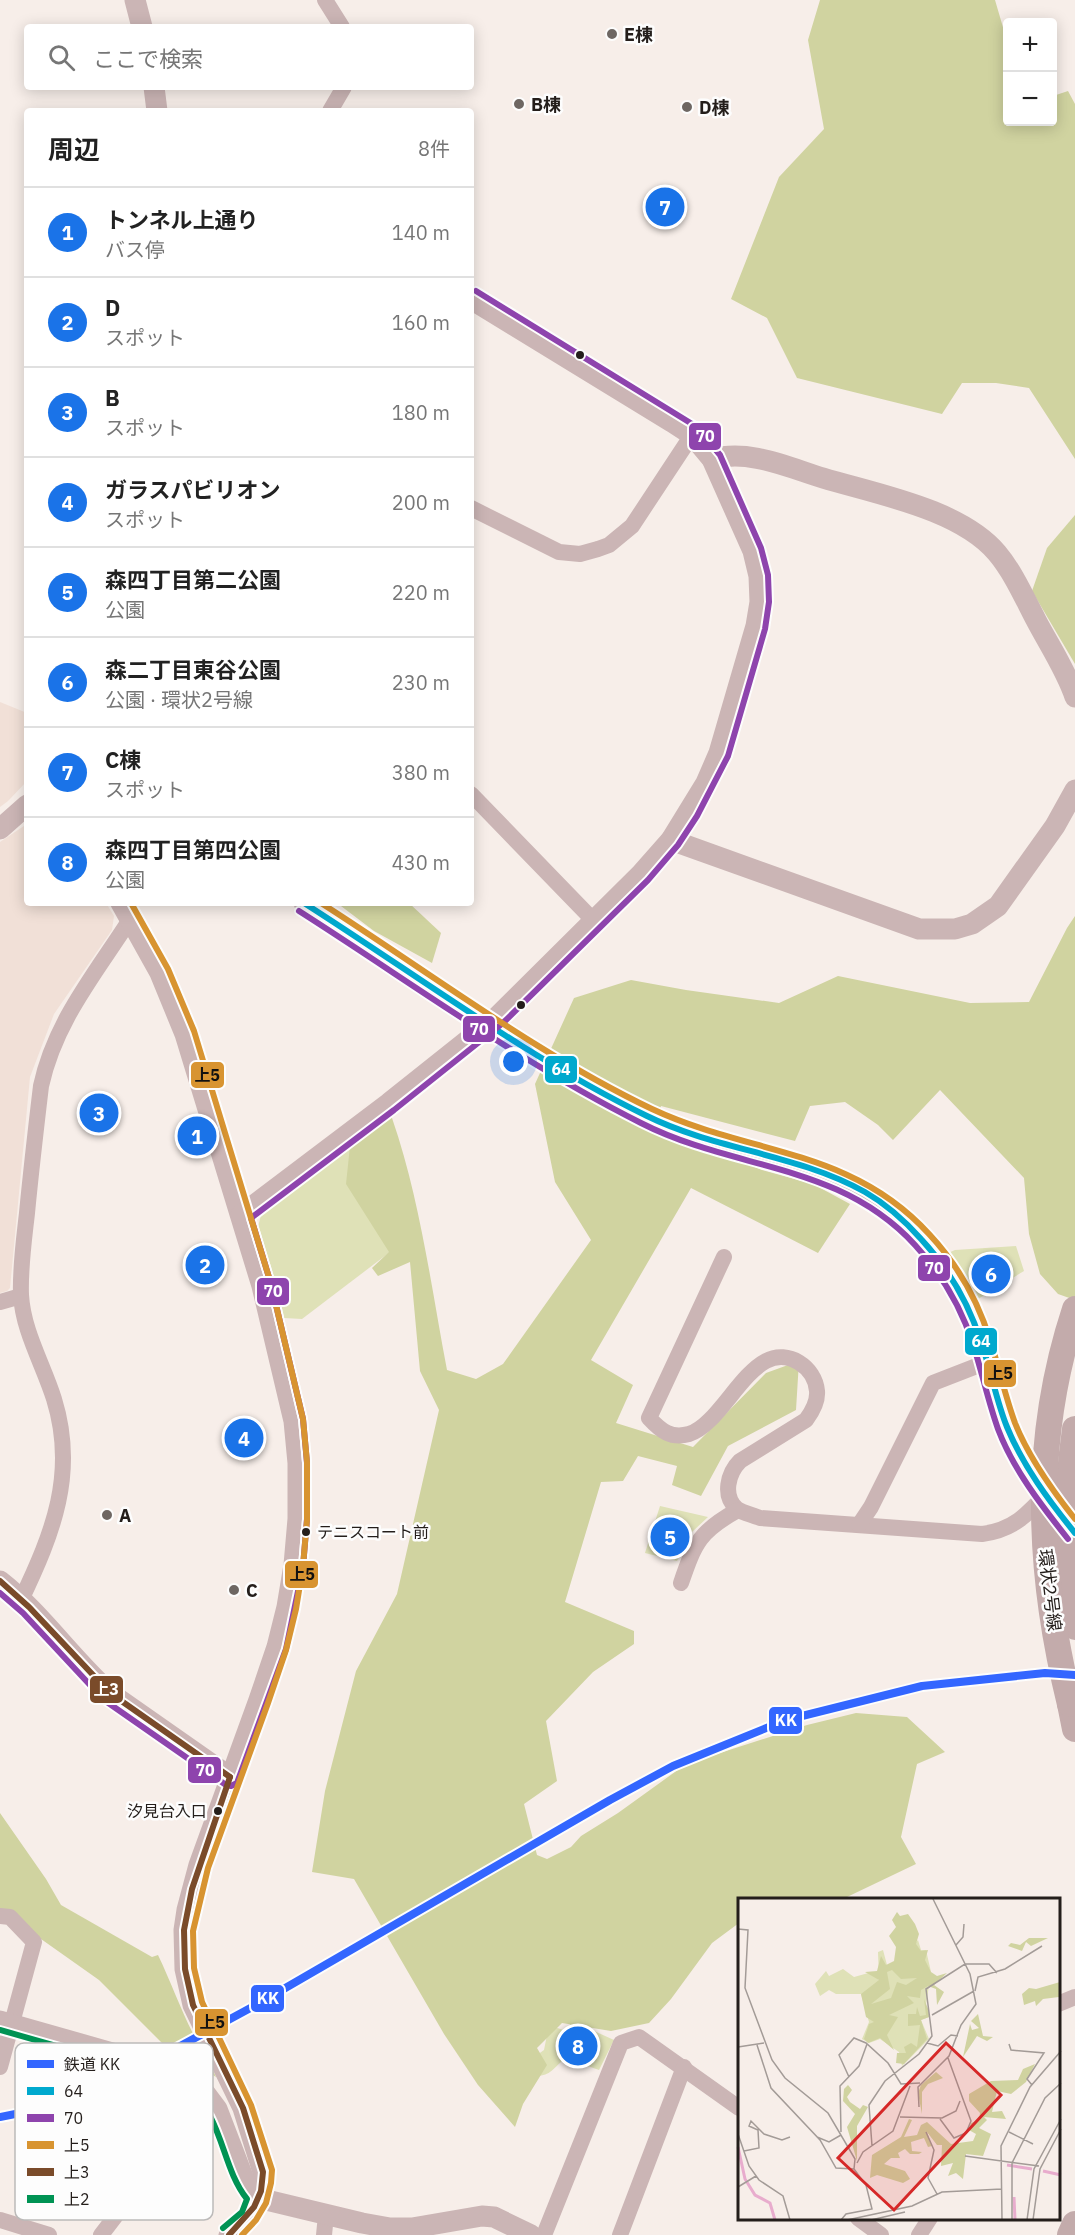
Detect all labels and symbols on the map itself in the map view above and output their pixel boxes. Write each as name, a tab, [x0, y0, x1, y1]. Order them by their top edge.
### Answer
place label: E棟	[624, 23, 653, 46]
marker: E棟	[605, 27, 619, 41]
place label: B棟	[531, 93, 561, 116]
place label: D棟	[699, 96, 730, 119]
marker: B棟	[512, 97, 526, 111]
marker: D棟	[680, 100, 694, 114]
pin: 7	[646, 184, 684, 230]
unlabelled marker	[574, 349, 586, 361]
line badge: 70	[688, 422, 722, 451]
text: 70	[695, 426, 715, 446]
unlabelled marker	[515, 999, 527, 1011]
line badge: 70	[462, 1015, 496, 1043]
text: 70	[469, 1019, 489, 1039]
your location	[499, 1047, 528, 1076]
line badge: 64	[544, 1055, 578, 1084]
text: 64	[551, 1059, 571, 1079]
line badge: 上5	[190, 1061, 225, 1089]
text: 上5	[194, 1065, 220, 1085]
pin: 3	[80, 1090, 118, 1136]
pin: 1	[178, 1114, 216, 1158]
pin: 2	[186, 1242, 224, 1288]
pin: 6	[972, 1252, 1010, 1296]
line badge: 70	[917, 1254, 951, 1282]
text: 70	[924, 1258, 944, 1278]
line badge: 70	[256, 1277, 290, 1306]
text: 70	[263, 1281, 283, 1301]
line badge: 64	[964, 1327, 998, 1356]
text: 64	[971, 1331, 991, 1351]
line badge: 上5	[983, 1359, 1017, 1388]
text: 上5	[987, 1363, 1013, 1383]
pin: 4	[224, 1416, 264, 1460]
place label: A	[119, 1504, 131, 1527]
marker: A	[100, 1508, 114, 1522]
pin: 5	[650, 1514, 690, 1560]
place label: テニスコート前	[317, 1522, 429, 1542]
marker: テニスコート前	[300, 1526, 312, 1538]
street label: 環状2号線	[1034, 1548, 1066, 1632]
line badge: 上5	[284, 1560, 319, 1589]
text: 上5	[289, 1564, 315, 1584]
place label: C	[246, 1579, 258, 1602]
marker: C	[227, 1583, 241, 1597]
line badge: 上3	[89, 1675, 124, 1704]
text: 上3	[93, 1679, 119, 1699]
line badge: KK	[768, 1706, 803, 1735]
text: KK	[775, 1710, 797, 1730]
line badge: 70	[187, 1756, 222, 1784]
text: 70	[195, 1760, 215, 1780]
place label: 汐見台入口	[127, 1801, 207, 1821]
marker: 汐見台入口	[212, 1805, 224, 1817]
inset map	[738, 1898, 1060, 2220]
line badge: KK	[250, 1984, 285, 2013]
text: KK	[257, 1988, 279, 2008]
line badge: 上5	[194, 2008, 229, 2037]
text: 上5	[199, 2012, 225, 2032]
pin: 8	[558, 2024, 598, 2068]
legend	[15, 2043, 213, 2220]
text: 鉄道 KK	[64, 2054, 120, 2074]
text: 64	[64, 2081, 83, 2101]
text: 70	[64, 2108, 83, 2128]
text: 上5	[64, 2135, 90, 2155]
text: 上3	[64, 2162, 90, 2182]
text: 上2	[64, 2189, 90, 2209]

